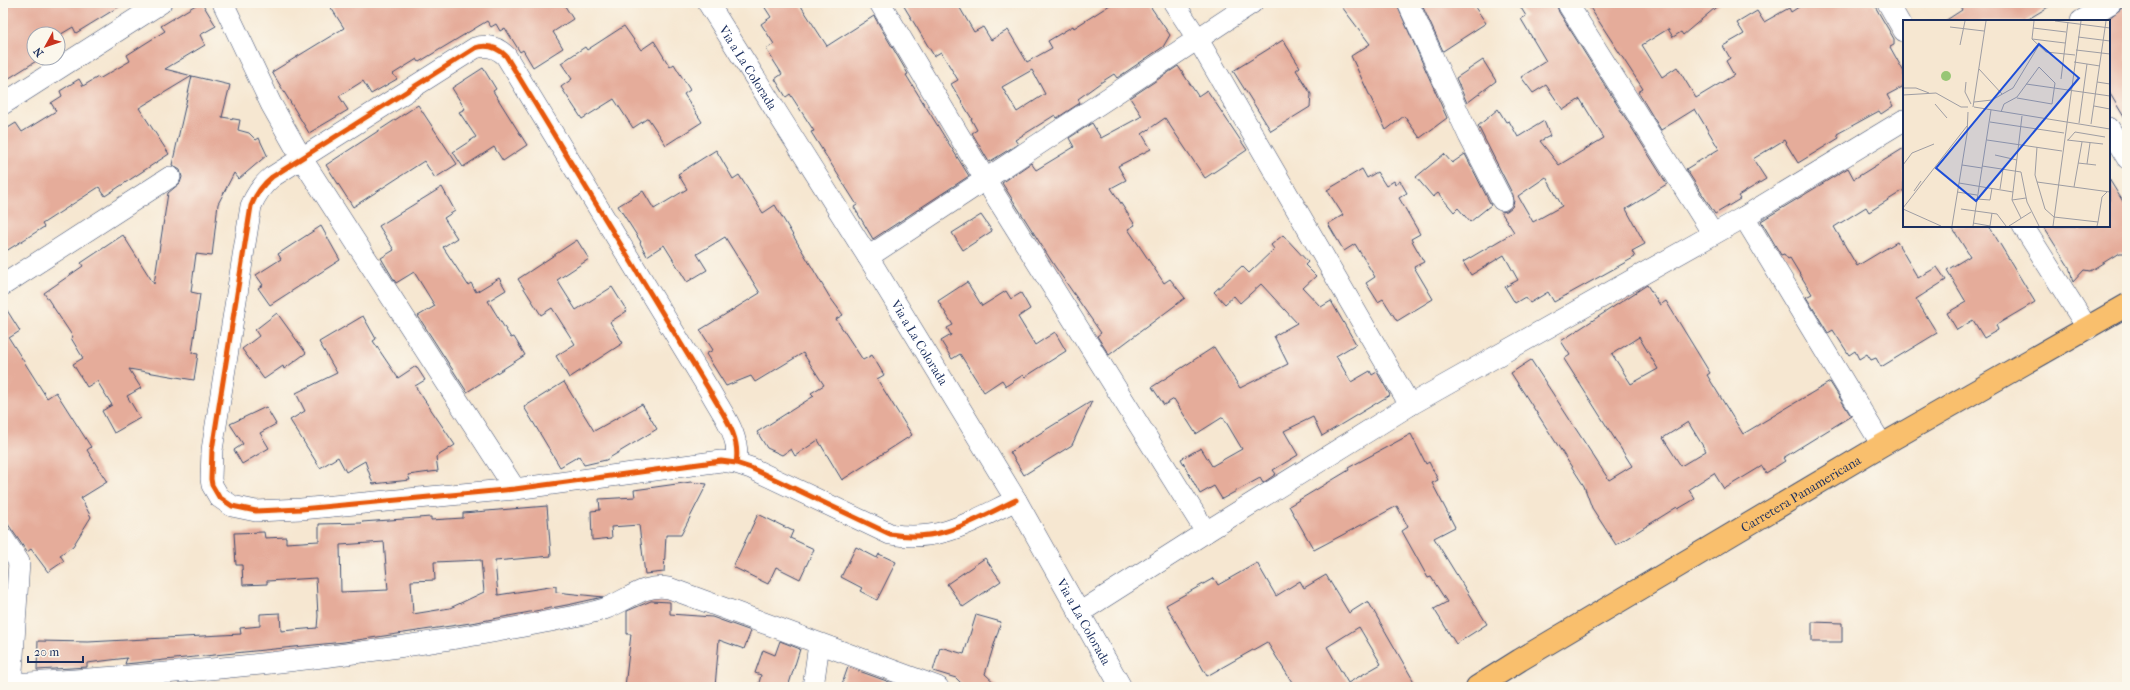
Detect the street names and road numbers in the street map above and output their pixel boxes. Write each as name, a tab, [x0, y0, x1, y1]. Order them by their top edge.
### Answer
street label: Via a La Colorada	[715, 22, 781, 113]
street label: Via a La Colorada	[887, 297, 952, 388]
street label: Carretera Panamericana	[1738, 452, 1864, 535]
street label: Via a La Colorada	[1053, 575, 1114, 668]

